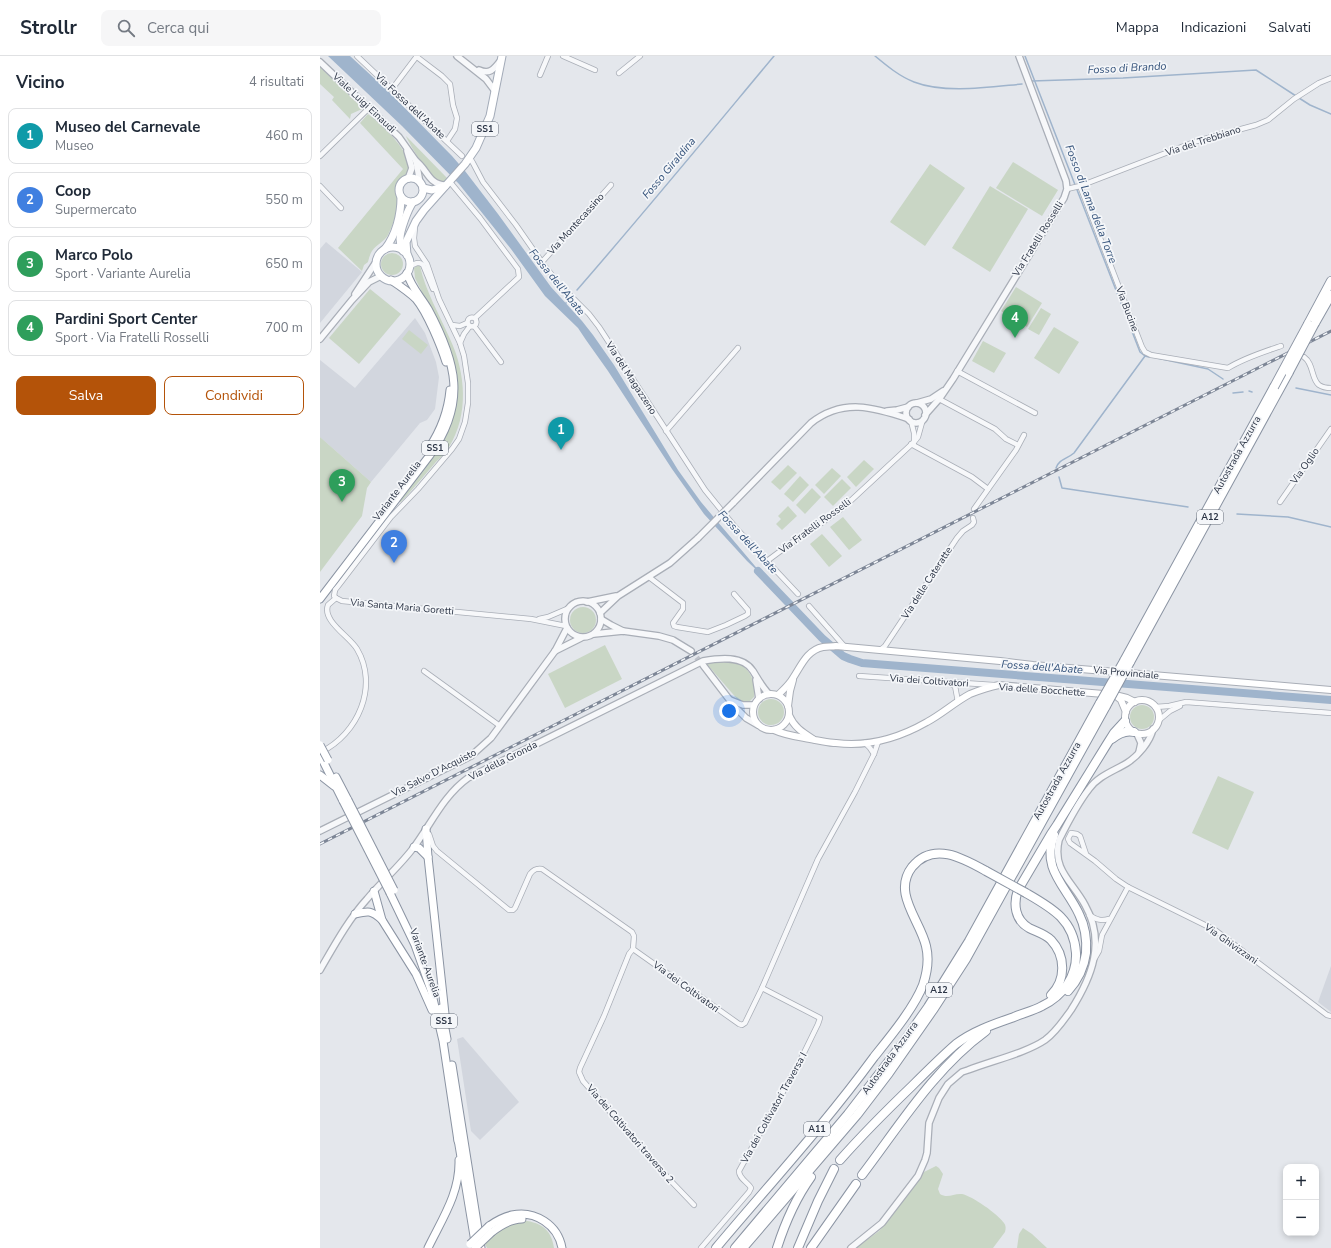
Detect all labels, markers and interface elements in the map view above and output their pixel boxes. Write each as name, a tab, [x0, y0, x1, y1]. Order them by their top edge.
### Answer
search box	[101, 10, 381, 46]
text: Strollr	[20, 15, 77, 41]
icon: search	[115, 17, 137, 39]
text: Cerca qui	[147, 18, 209, 38]
text: Mappa	[1116, 18, 1159, 37]
text: Indicazioni	[1181, 18, 1246, 37]
text: Salvati	[1268, 18, 1311, 37]
water label: Fosso di Brando	[1087, 58, 1167, 78]
street label: Viale Luigi Einaudi	[328, 69, 399, 136]
street label: Via Fossa dell'Abate	[371, 69, 448, 142]
text: Vicino	[16, 71, 65, 94]
text: 4 risultati	[249, 73, 304, 91]
text: Museo del Carnevale	[55, 117, 200, 137]
road number: SS1	[472, 122, 498, 136]
street label: Via del Trebbiano	[1163, 122, 1243, 160]
text: 1	[26, 127, 34, 145]
text: 460 m	[265, 127, 303, 145]
water label: Fosso Giraldina	[639, 134, 699, 202]
text: Museo	[55, 137, 94, 155]
water label: Fosso di Lama della Torre	[1061, 142, 1121, 266]
text: Coop	[55, 181, 91, 201]
street label: Via Montecassino	[544, 190, 608, 259]
text: 2	[26, 191, 34, 209]
text: 550 m	[265, 191, 303, 209]
street label: Via Fratelli Rosselli	[1009, 199, 1067, 280]
text: Supermercato	[55, 201, 137, 219]
text: Marco Polo	[55, 245, 133, 265]
water label: Fossa dell'Abate	[525, 245, 589, 319]
text: 3	[26, 255, 34, 273]
text: 650 m	[265, 255, 303, 273]
text: Sport · Variante Aurelia	[55, 265, 191, 283]
street label: Via Bucine	[1112, 283, 1142, 334]
pin: 4	[1002, 305, 1028, 338]
text: Pardini Sport Center	[55, 309, 197, 329]
text: 4	[26, 319, 34, 337]
text: 700 m	[265, 319, 303, 337]
text: Sport · Via Fratelli Rosselli	[55, 329, 209, 347]
street label: Via del Magazzeno	[602, 338, 660, 418]
button: Salva	[16, 376, 156, 415]
button: Condividi	[164, 376, 304, 415]
street label: Autostrada Azzurra	[1210, 413, 1264, 497]
pin: 1	[548, 417, 574, 450]
road number: SS1	[422, 441, 448, 455]
street label: Via Oglio	[1287, 445, 1323, 488]
street label: Variante Aurelia	[369, 458, 424, 525]
pin: 3	[329, 469, 355, 502]
street label: Via Fratelli Rosselli	[775, 495, 854, 558]
water label: Fossa dell'Abate	[715, 507, 782, 577]
road number: A12	[1197, 510, 1223, 524]
pin: 2	[381, 530, 407, 563]
street label: Via delle Cateratte	[898, 544, 956, 623]
street label: Via Santa Maria Goretti	[349, 595, 454, 619]
water label: Fossa dell'Abate	[1001, 657, 1084, 677]
street label: Via Provinciale	[1092, 663, 1159, 683]
street label: Via dei Coltivatori	[888, 671, 969, 691]
street label: Via delle Bocchette	[997, 680, 1086, 700]
your location	[719, 701, 739, 721]
street label: Via della Gronda	[465, 738, 540, 785]
street label: Autostrada Azzurra	[1030, 739, 1084, 823]
street label: Via Salvo D'Acquisto	[388, 745, 479, 801]
street label: Via Ghivizzani	[1201, 920, 1261, 968]
street label: Variante Aurelia	[406, 926, 444, 999]
street label: Via dei Coltivatori	[649, 958, 722, 1016]
road number: A12	[926, 983, 952, 997]
road number: SS1	[431, 1014, 457, 1028]
street label: Autostrada Azzurra	[859, 1019, 921, 1097]
street label: Via dei Coltivatori Traversa I	[737, 1050, 810, 1167]
street label: Via dei Coltivatori traversa 2	[583, 1081, 677, 1186]
road number: A11	[804, 1122, 830, 1136]
map controls	[1283, 1164, 1319, 1236]
button: +	[1283, 1164, 1319, 1200]
button: −	[1283, 1200, 1319, 1236]

